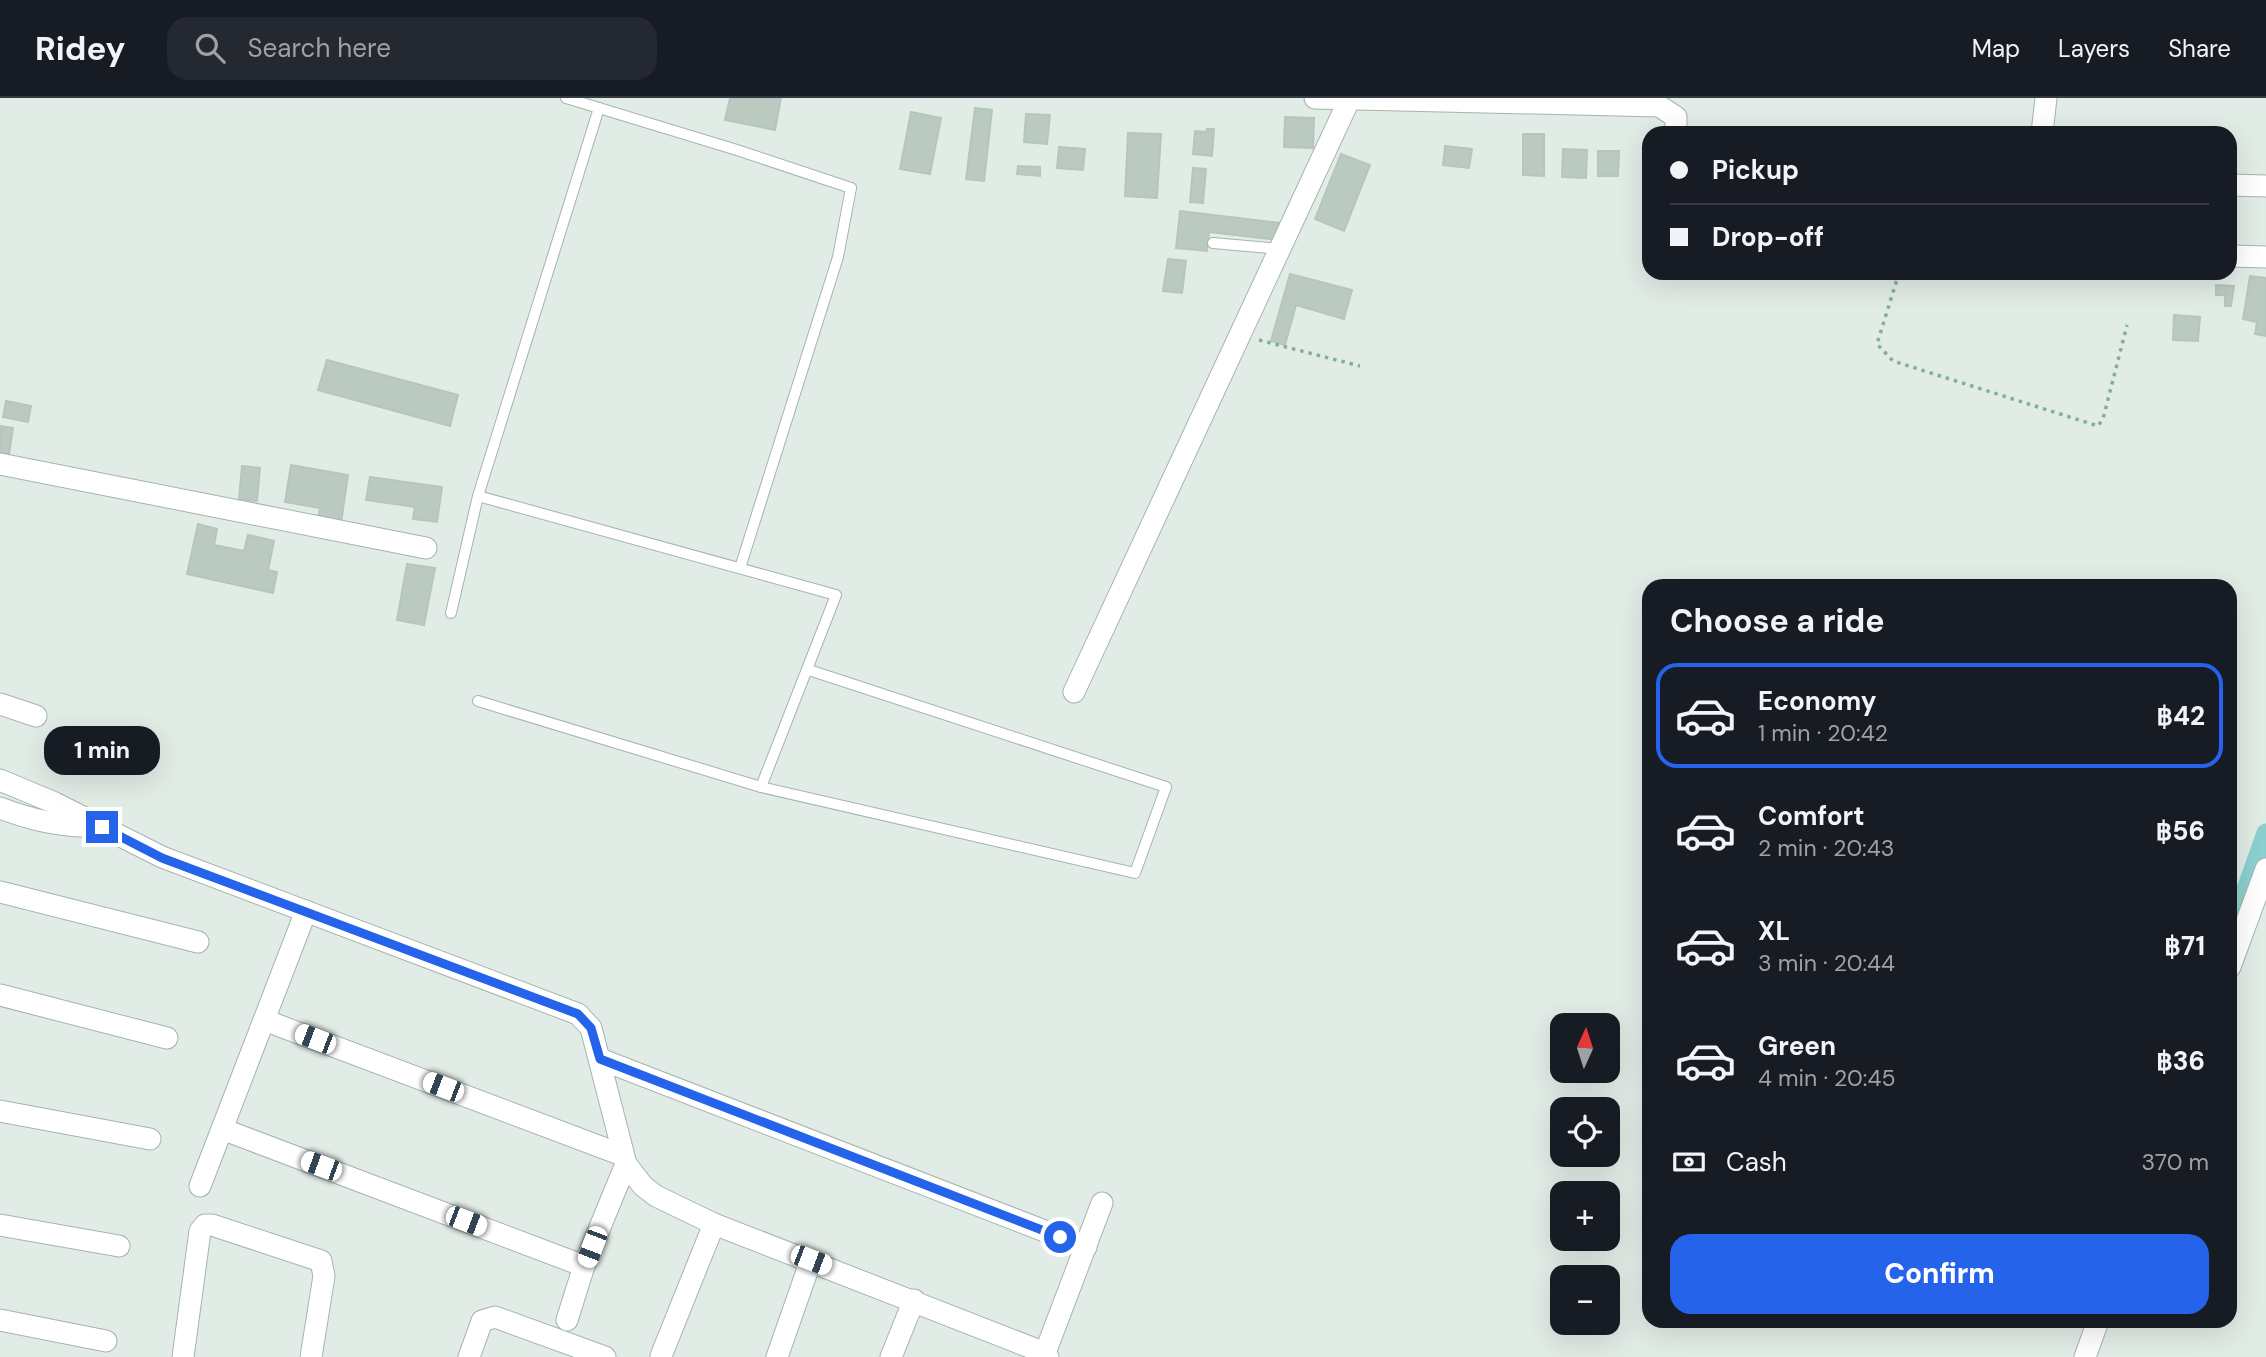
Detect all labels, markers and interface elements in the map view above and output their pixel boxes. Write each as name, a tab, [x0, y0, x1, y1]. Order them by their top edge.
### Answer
search box	[167, 17, 657, 80]
text: Ridey	[35, 27, 125, 70]
icon: search	[191, 29, 229, 67]
text: Search here	[247, 31, 391, 65]
text: Map	[1972, 33, 2020, 64]
text: Layers	[2058, 33, 2130, 64]
text: Share	[2168, 33, 2231, 64]
text: Pickup	[1712, 153, 1799, 187]
text: Drop-off	[1712, 220, 1824, 254]
text: Choose a ride	[1670, 600, 1885, 642]
icon: car	[1674, 684, 1737, 747]
text: Economy	[1758, 684, 1876, 718]
text: ฿42	[2156, 699, 2205, 733]
text: 1 min · 20:42	[1758, 718, 1888, 748]
callout: 1 min	[44, 726, 160, 774]
text: 1 min	[74, 735, 130, 765]
icon: car	[1674, 799, 1737, 862]
text: Comfort	[1758, 799, 1864, 833]
route end	[86, 811, 118, 843]
text: ฿56	[2156, 814, 2205, 848]
text: 2 min · 20:43	[1758, 833, 1894, 863]
icon: car	[1674, 914, 1737, 977]
text: XL	[1758, 914, 1790, 948]
text: ฿71	[2164, 929, 2205, 963]
text: 3 min · 20:44	[1758, 948, 1895, 978]
north arrow	[1550, 1013, 1620, 1083]
map controls	[1550, 1013, 1620, 1335]
car	[292, 1022, 339, 1056]
icon: car	[1674, 1029, 1737, 1092]
text: Green	[1758, 1029, 1836, 1063]
text: ฿36	[2156, 1044, 2205, 1078]
text: 4 min · 20:45	[1758, 1063, 1895, 1093]
car	[420, 1070, 467, 1104]
button: locate	[1550, 1097, 1620, 1167]
icon: cash	[1670, 1143, 1708, 1181]
text: Cash	[1726, 1145, 1787, 1179]
text: 370 m	[2141, 1147, 2209, 1177]
car	[298, 1149, 345, 1183]
button: +	[1550, 1181, 1620, 1251]
car	[443, 1204, 490, 1238]
route start	[1044, 1221, 1076, 1253]
car	[575, 1224, 610, 1270]
button: Confirm	[1670, 1234, 2209, 1314]
car	[788, 1243, 835, 1277]
button: −	[1550, 1265, 1620, 1335]

